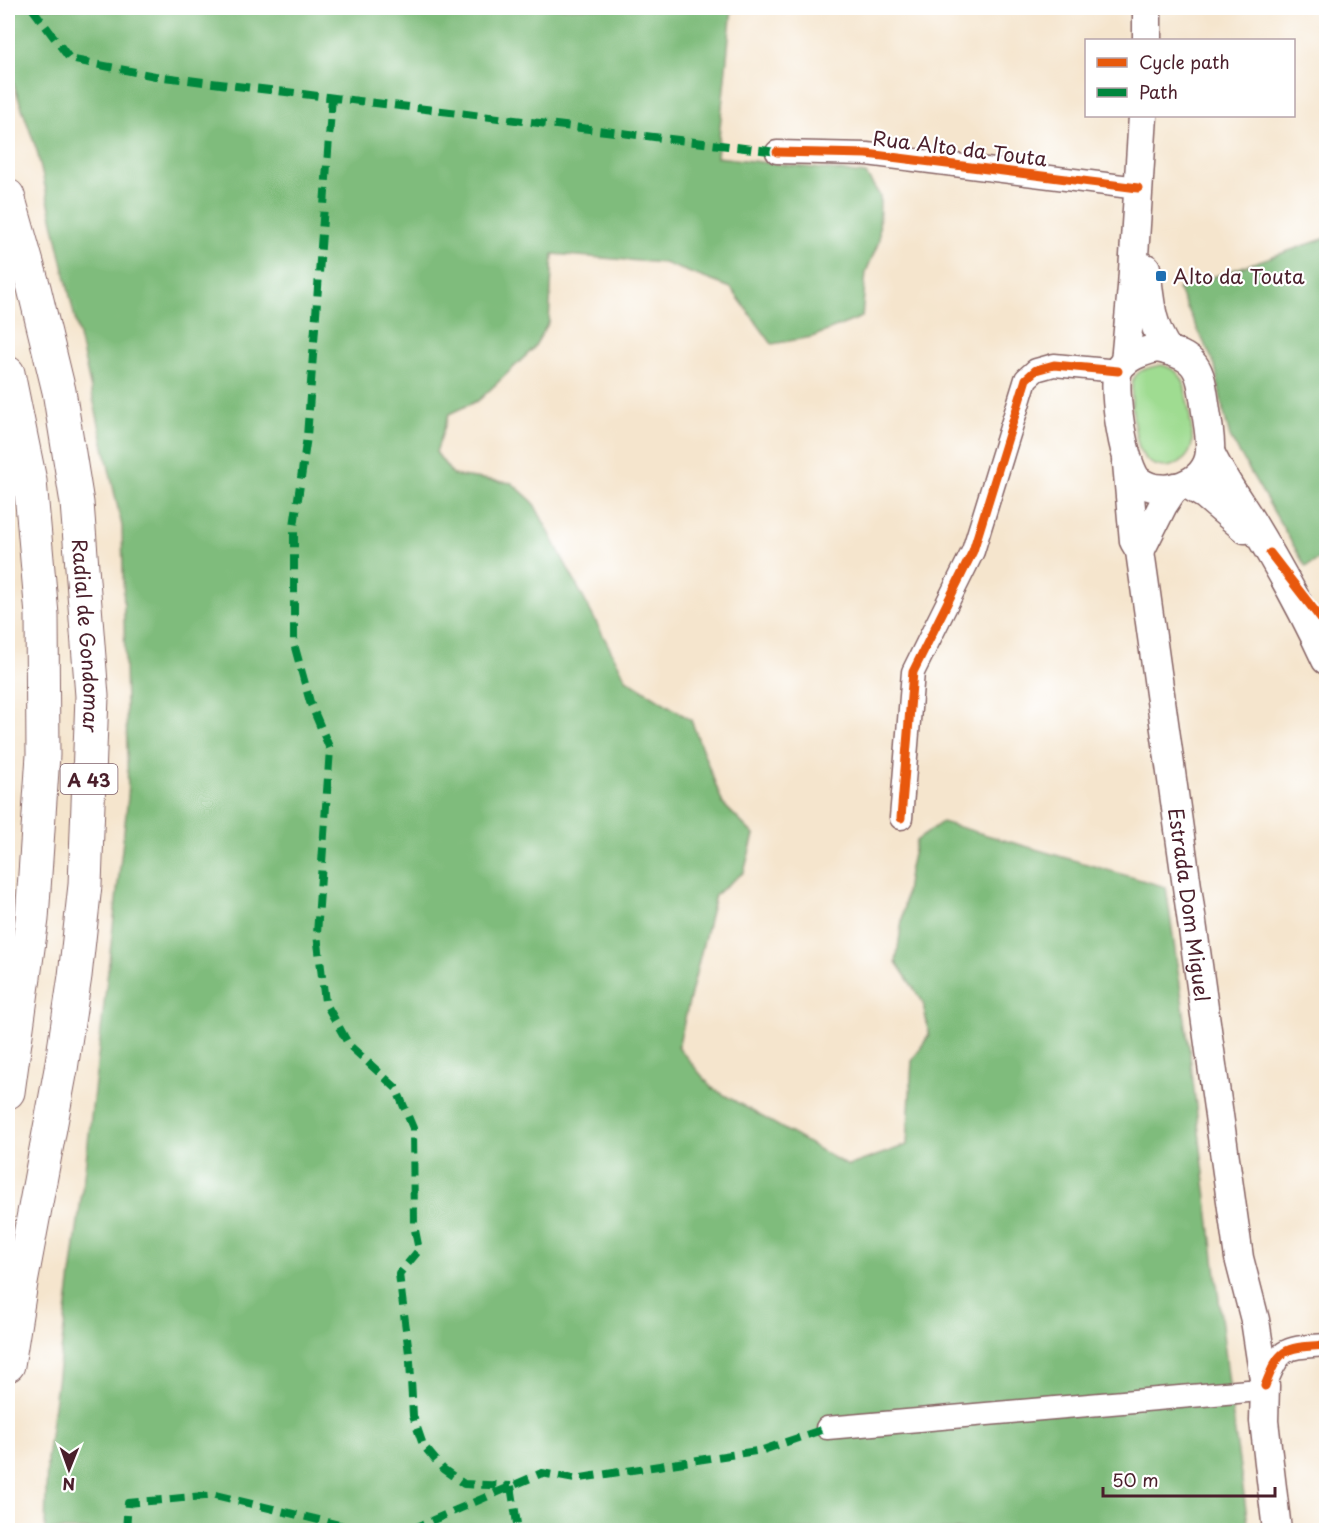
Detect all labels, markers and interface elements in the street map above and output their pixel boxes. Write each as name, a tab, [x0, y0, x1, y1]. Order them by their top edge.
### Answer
legend	[1085, 39, 1295, 117]
text: Cycle path	[1139, 48, 1230, 75]
text: Path	[1139, 78, 1178, 105]
street label: Rua Alto da Touta	[871, 122, 1049, 174]
place label: Alto da Touta	[1173, 261, 1305, 291]
marker: Alto da Touta	[1154, 269, 1168, 283]
street label: Radial de Gondomar	[65, 537, 107, 733]
road number: A 43	[60, 764, 118, 794]
street label: Estrada Dom Miguel	[1161, 806, 1218, 1003]
north arrow	[39, 1439, 99, 1499]
scale bar	[1103, 1460, 1276, 1498]
text: 50 m	[1112, 1466, 1159, 1493]
text: N	[62, 1473, 75, 1497]

